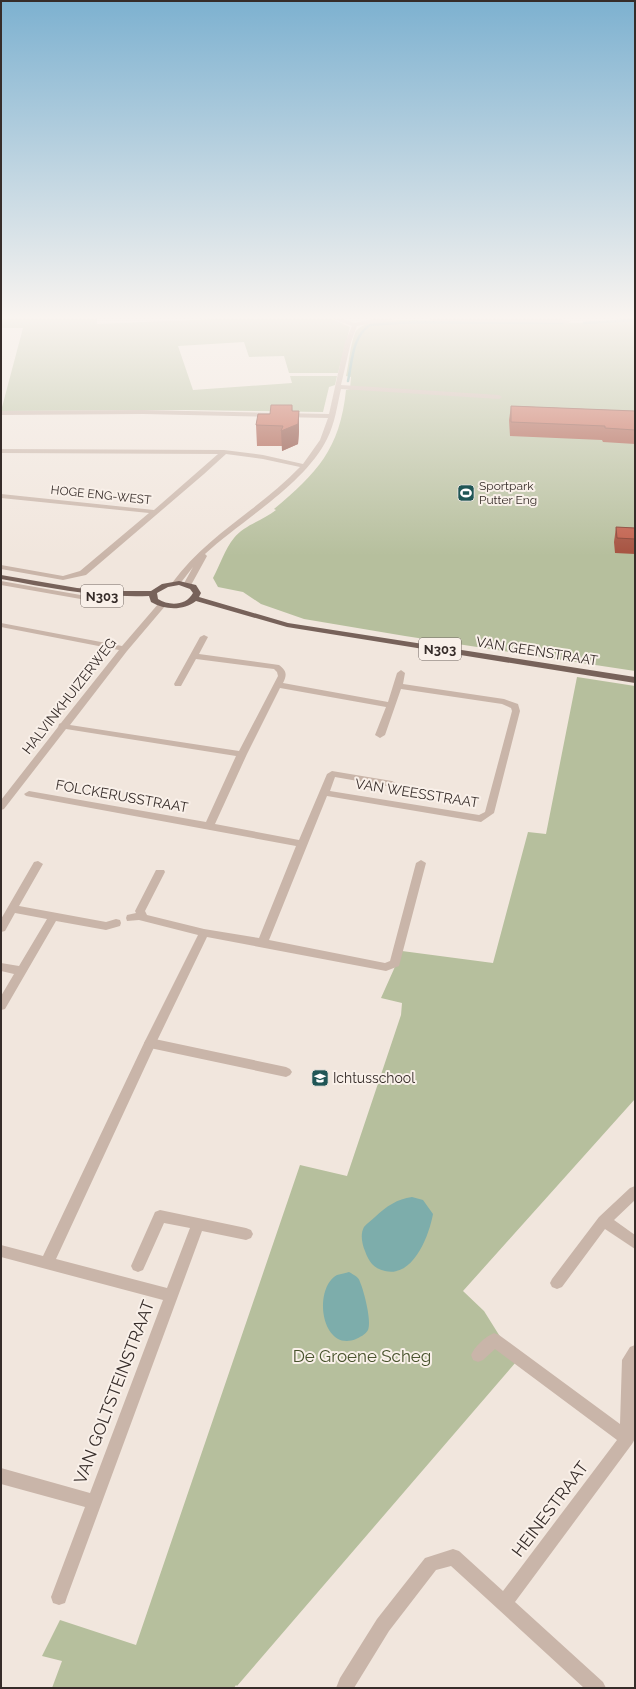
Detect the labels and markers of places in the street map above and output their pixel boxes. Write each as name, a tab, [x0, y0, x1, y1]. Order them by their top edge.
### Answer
place label: Sportpark Putter Eng	[479, 479, 537, 507]
sports icon: Sportpark Putter Eng	[456, 483, 476, 503]
school or university icon: Ichtusschool	[310, 1068, 330, 1088]
place label: Ichtusschool	[333, 1070, 415, 1086]

